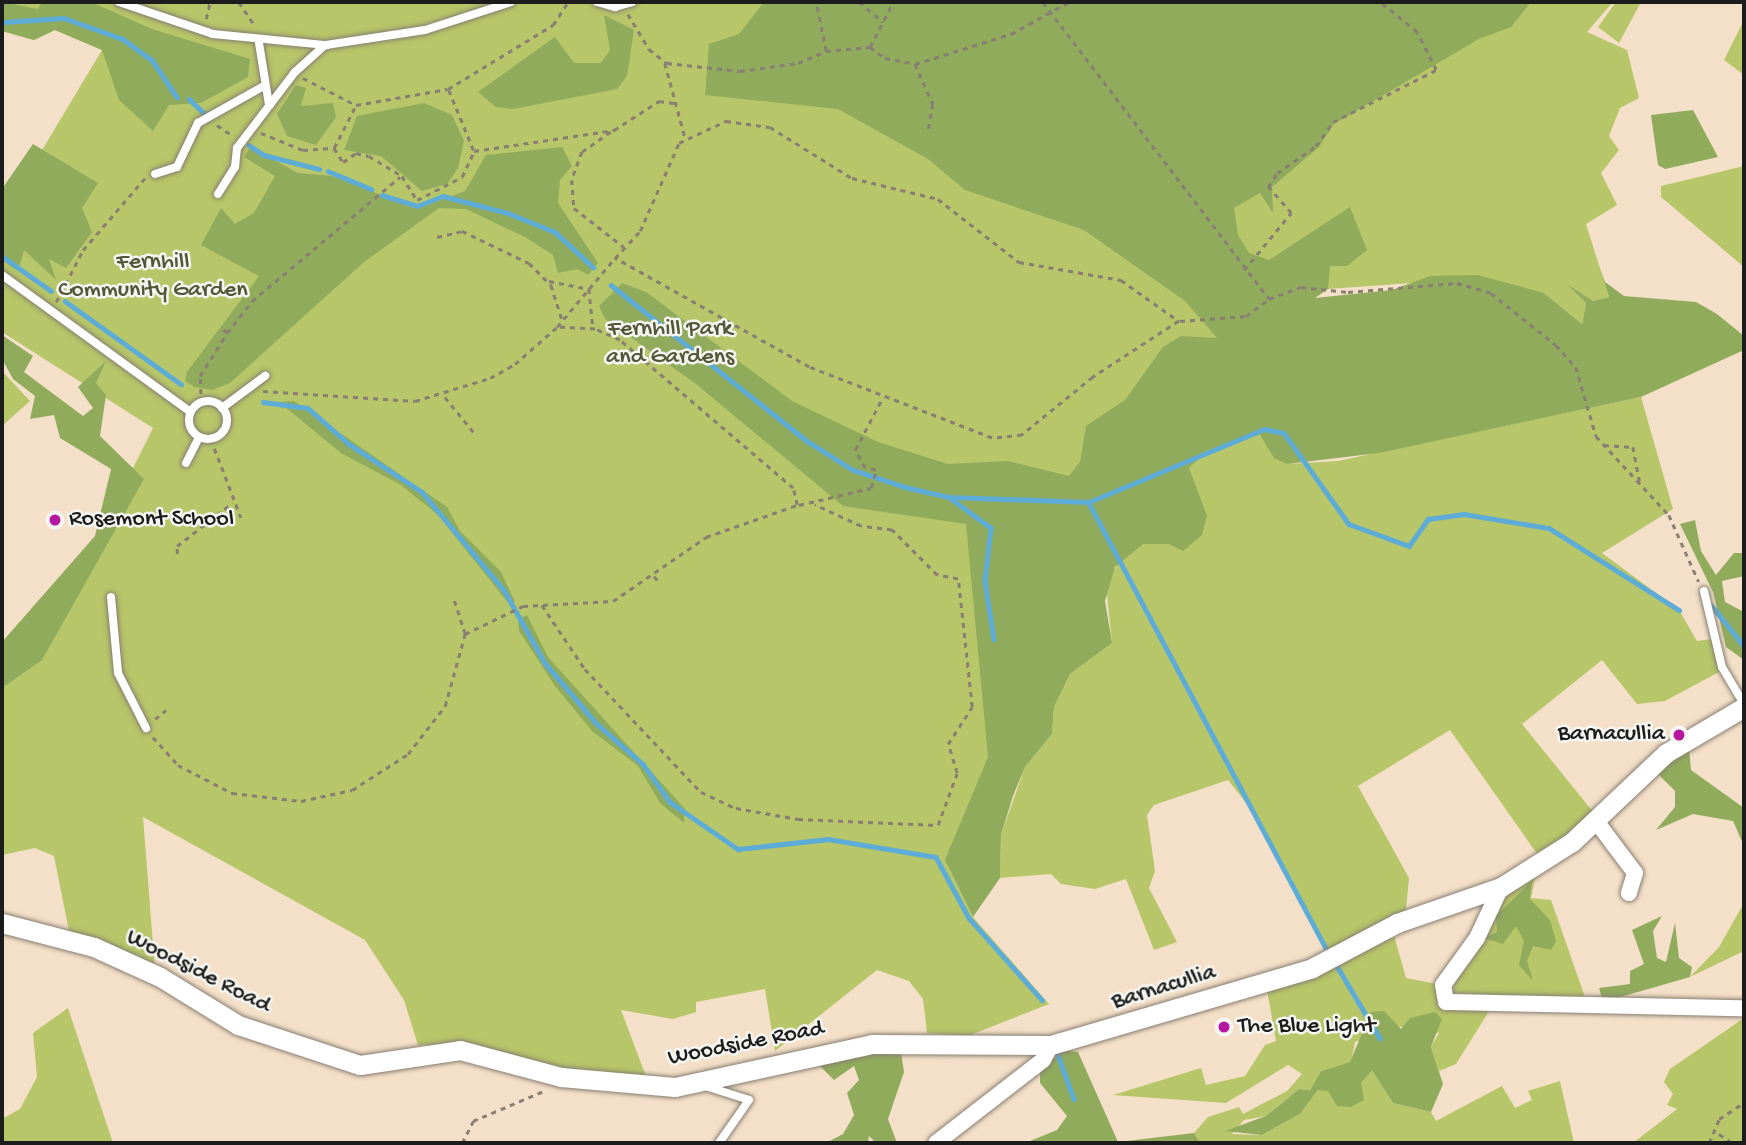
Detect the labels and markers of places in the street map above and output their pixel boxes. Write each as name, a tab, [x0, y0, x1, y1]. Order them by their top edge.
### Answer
place label: Rosemont School	[69, 506, 234, 534]
marker: Rosemont School	[47, 512, 63, 528]
place label: Barnacullia	[1558, 721, 1665, 749]
marker: Barnacullia	[1671, 727, 1687, 743]
place label: The Blue Light	[1238, 1013, 1375, 1041]
marker: The Blue Light	[1216, 1019, 1232, 1035]

